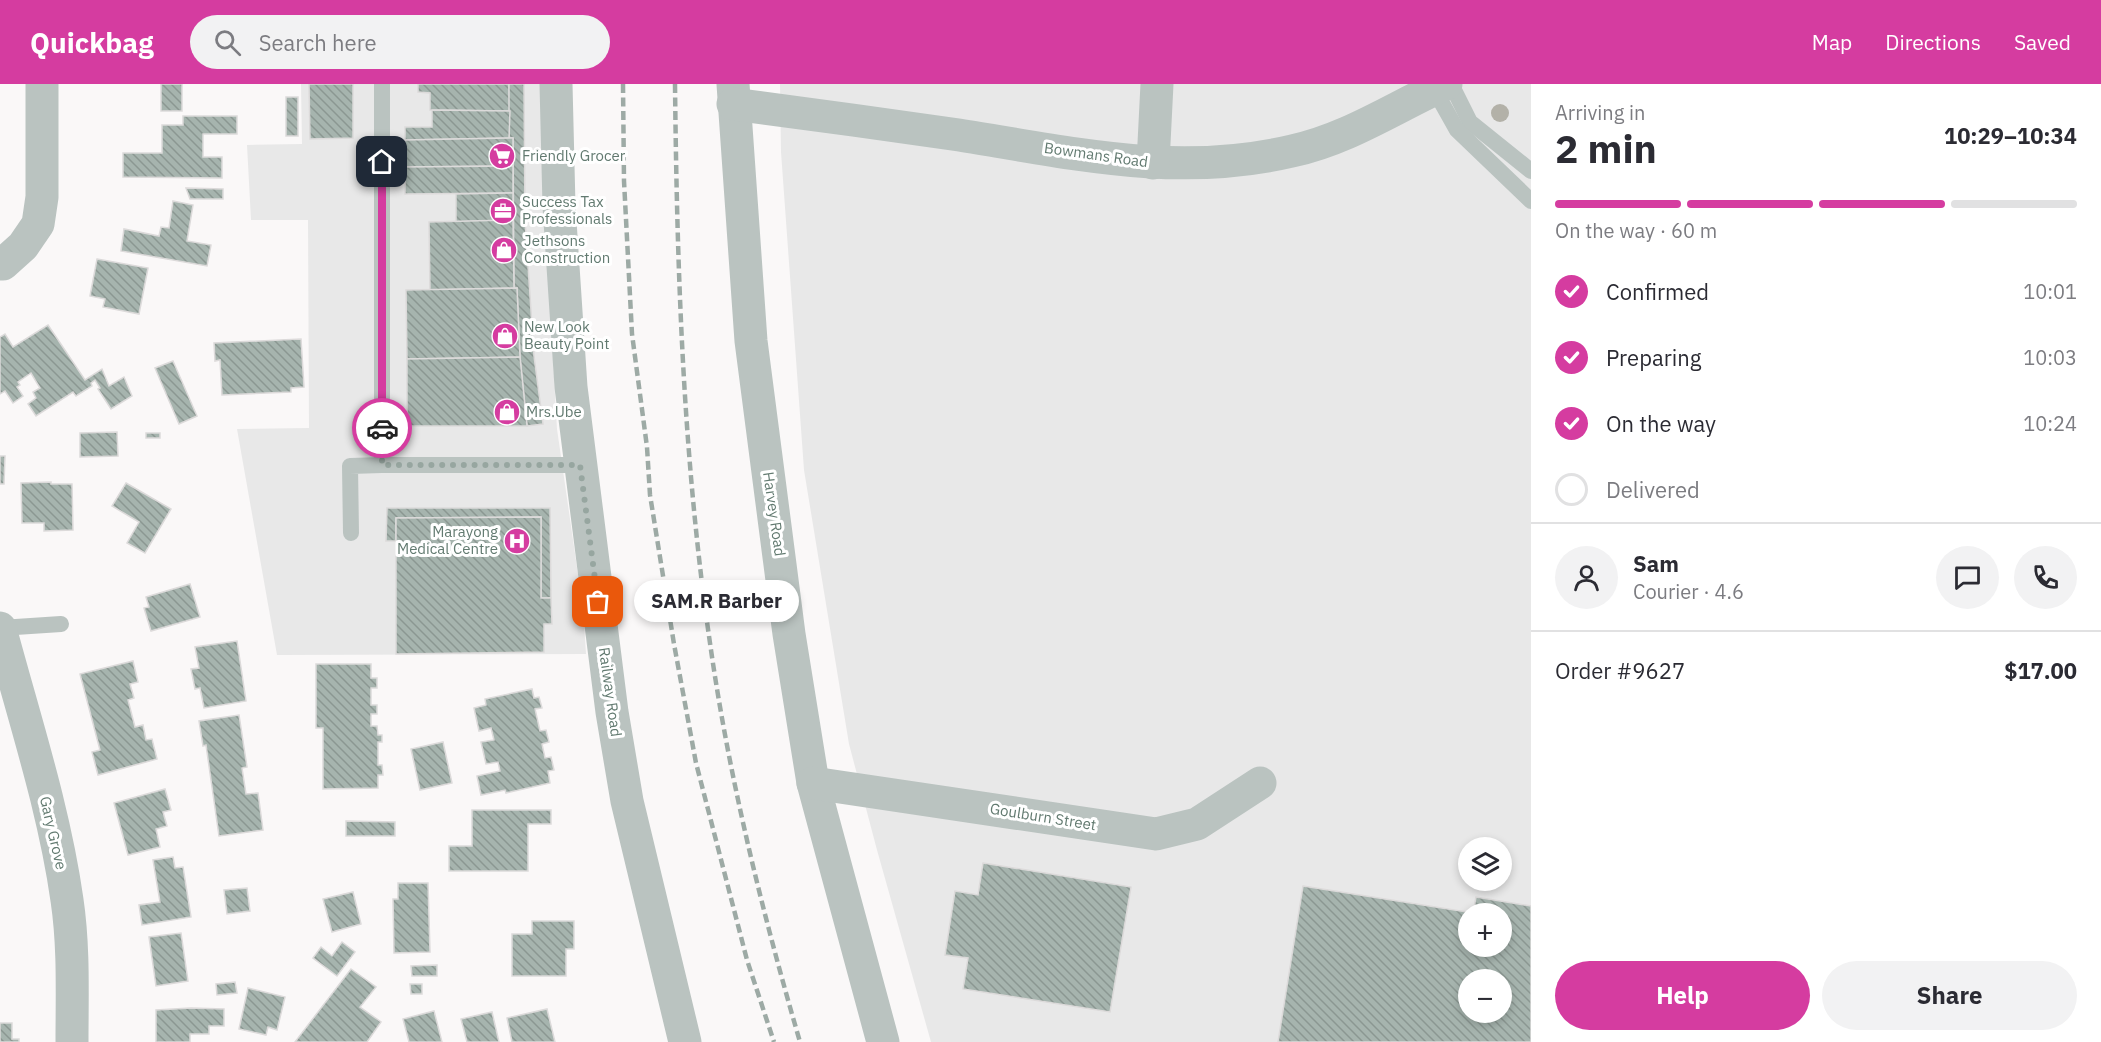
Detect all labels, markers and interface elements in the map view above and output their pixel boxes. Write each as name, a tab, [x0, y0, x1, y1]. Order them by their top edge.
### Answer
search box	[190, 15, 610, 69]
text: Quickbag	[30, 24, 154, 61]
icon: search	[211, 26, 244, 59]
text: Search here	[259, 28, 377, 57]
text: Map	[1812, 28, 1852, 56]
text: Directions	[1885, 28, 1981, 56]
text: Saved	[2014, 28, 2071, 56]
text: Arriving in	[1555, 99, 1645, 126]
text: 10:29–10:34	[1944, 121, 2077, 150]
text: 2 min	[1555, 123, 1657, 174]
pin	[356, 136, 407, 187]
street label: Bowmans Road	[1043, 138, 1149, 171]
supermarket icon: Friendly Grocer	[487, 141, 517, 171]
icon: home	[365, 145, 398, 178]
place label: Friendly Grocer	[522, 146, 626, 165]
place label: Success Tax Professionals	[522, 192, 612, 228]
office icon: Success Tax Professionals	[488, 196, 518, 226]
text: On the way · 60 m	[1555, 217, 1717, 244]
place label: Jethsons Construction	[524, 231, 610, 267]
shop icon: Jethsons Construction	[489, 235, 519, 265]
icon: check	[1555, 275, 1588, 308]
text: Confirmed	[1606, 277, 1709, 306]
text: 10:01	[2023, 278, 2077, 305]
place label: New Look Beauty Point	[524, 317, 610, 353]
shop icon: New Look Beauty Point	[490, 321, 520, 351]
icon: check	[1555, 341, 1588, 374]
text: Preparing	[1606, 343, 1701, 372]
text: 10:03	[2023, 344, 2077, 371]
shop icon: Mrs.Ube	[492, 397, 522, 427]
courier	[352, 398, 412, 458]
place label: Mrs.Ube	[526, 402, 582, 421]
icon: check	[1555, 407, 1588, 440]
text: On the way	[1606, 409, 1716, 438]
text: 10:24	[2023, 410, 2077, 437]
icon: car	[366, 412, 399, 445]
street label: Harvey Road	[759, 470, 790, 557]
text: Delivered	[1606, 475, 1700, 504]
place label: Marayong Medical Centre	[397, 522, 498, 558]
hospital icon: Marayong Medical Centre	[502, 526, 532, 556]
button: person	[1555, 546, 1618, 609]
button: chat	[1936, 546, 1999, 609]
button: phone	[2014, 546, 2077, 609]
text: Sam	[1633, 549, 1679, 578]
pin	[572, 576, 623, 627]
text: Courier · 4.6	[1633, 578, 1744, 605]
callout: SAM.R Barber	[634, 581, 799, 623]
icon: bag	[581, 585, 614, 618]
text: SAM.R Barber	[651, 587, 782, 614]
street label: Railway Road	[595, 646, 626, 738]
text: Order #9627	[1555, 656, 1685, 685]
text: $17.00	[2004, 656, 2077, 685]
street label: Gary Grove	[36, 794, 71, 871]
street label: Goulburn Street	[989, 799, 1098, 834]
map controls	[1458, 837, 1512, 1023]
button: layers	[1458, 837, 1512, 891]
button: +	[1458, 903, 1512, 957]
button: Help	[1555, 961, 1810, 1030]
button: Share	[1822, 961, 2077, 1030]
button: −	[1458, 969, 1512, 1023]

